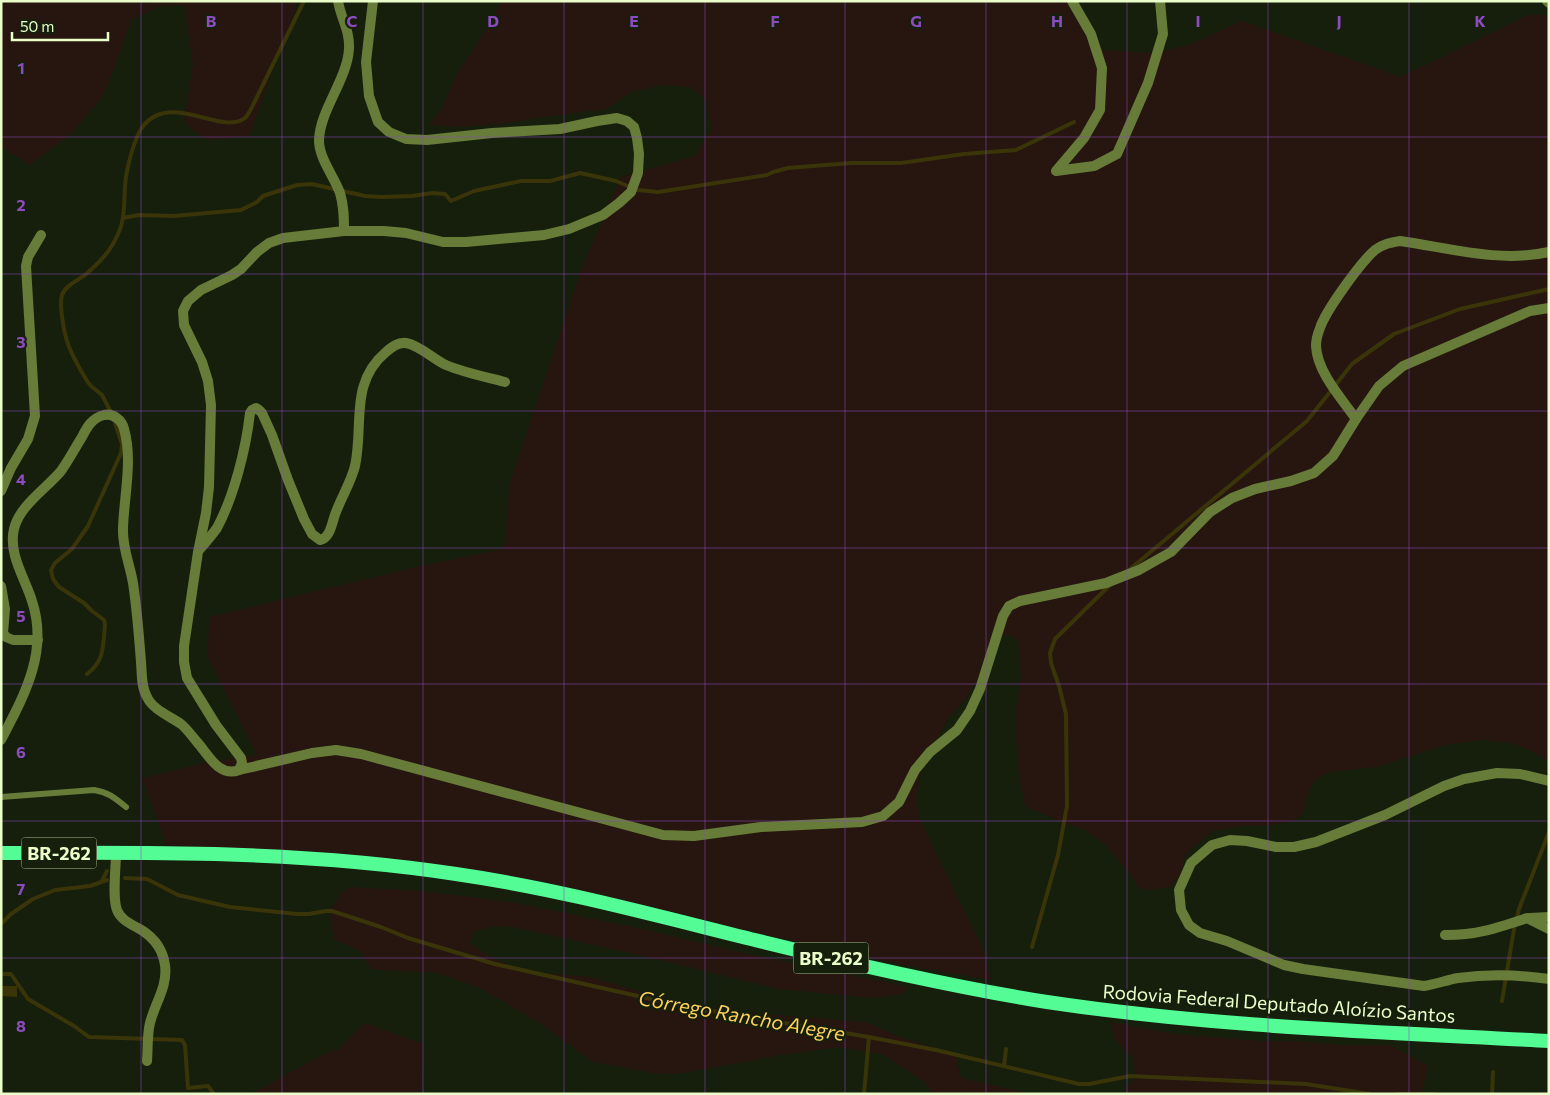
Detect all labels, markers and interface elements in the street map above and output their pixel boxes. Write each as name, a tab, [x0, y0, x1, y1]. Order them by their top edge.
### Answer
scale bar	[12, 10, 109, 42]
text: B	[206, 11, 217, 30]
text: C	[347, 11, 358, 30]
text: D	[487, 11, 499, 30]
text: E	[629, 11, 639, 30]
text: F	[770, 11, 780, 30]
text: G	[910, 11, 922, 30]
text: H	[1051, 11, 1063, 30]
text: I	[1195, 11, 1201, 30]
text: J	[1336, 11, 1342, 30]
text: K	[1474, 11, 1486, 30]
text: 50 m	[20, 17, 54, 35]
text: 1	[17, 58, 25, 77]
text: 2	[16, 195, 26, 214]
text: 3	[16, 332, 26, 351]
text: 4	[16, 469, 26, 488]
text: 5	[16, 606, 26, 625]
text: 6	[16, 742, 26, 761]
road number: BR-262	[22, 838, 96, 868]
text: 7	[17, 879, 26, 898]
road number: BR-262	[794, 942, 868, 974]
street label: Rodovia Federal Deputado Aloízio Santos	[1102, 979, 1456, 1027]
water label: Córrego Rancho Alegre	[637, 985, 848, 1045]
text: 8	[16, 1016, 26, 1035]

